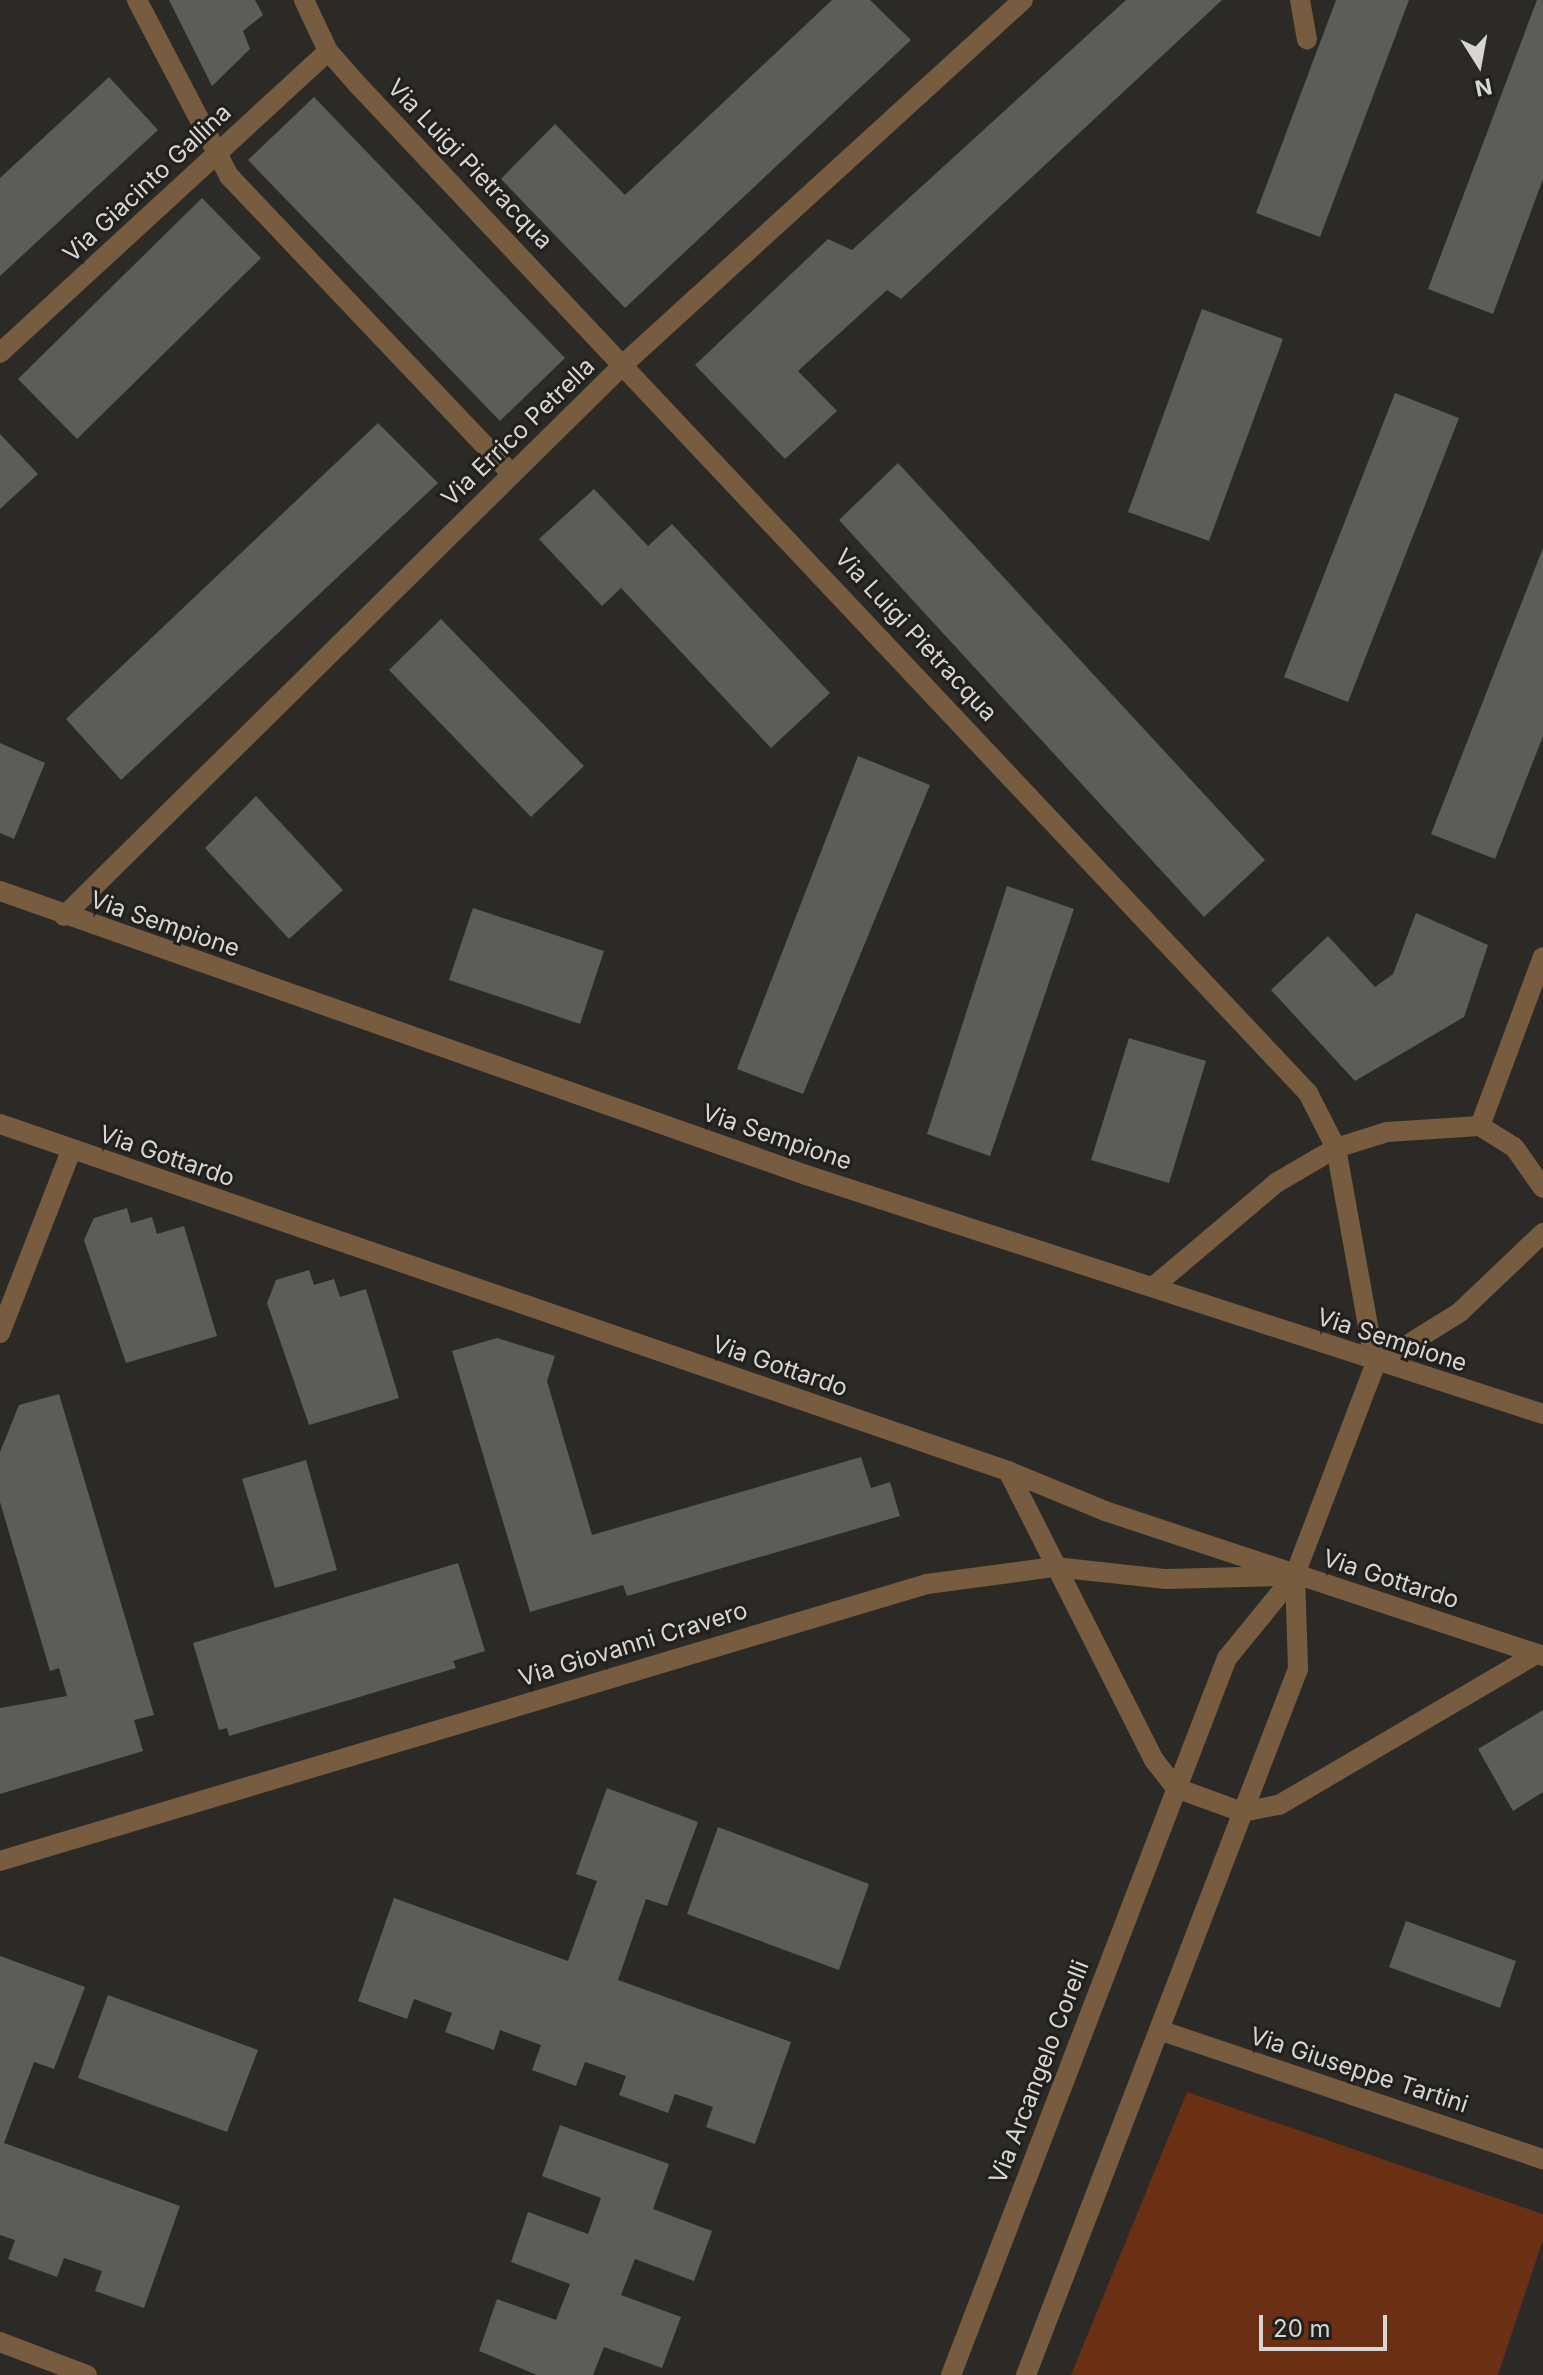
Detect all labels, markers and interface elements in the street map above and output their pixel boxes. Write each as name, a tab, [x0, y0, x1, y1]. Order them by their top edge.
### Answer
north arrow	[1439, 24, 1519, 104]
street label: Via Luigi Pietracqua	[381, 73, 559, 255]
text: N	[1473, 73, 1494, 102]
street label: Via Giacinto Gallina	[57, 98, 237, 268]
street label: Via Errico Petrella	[436, 352, 600, 512]
street label: Via Luigi Pietracqua	[829, 543, 1003, 727]
street label: Via Sempione	[87, 885, 243, 963]
street label: Via Sempione	[699, 1098, 855, 1176]
street label: Via Gottardo	[95, 1119, 239, 1193]
street label: Via Sempione	[1313, 1302, 1471, 1378]
street label: Via Gottardo	[708, 1329, 852, 1403]
street label: Via Gottardo	[1319, 1543, 1463, 1615]
street label: Via Giovanni Cravero	[515, 1595, 751, 1693]
street label: Via Arcangelo Corelli	[983, 1956, 1095, 2188]
street label: Via Giuseppe Tartini	[1246, 2021, 1472, 2119]
scale bar	[1263, 2299, 1391, 2349]
text: 20 m	[1273, 2314, 1331, 2343]

